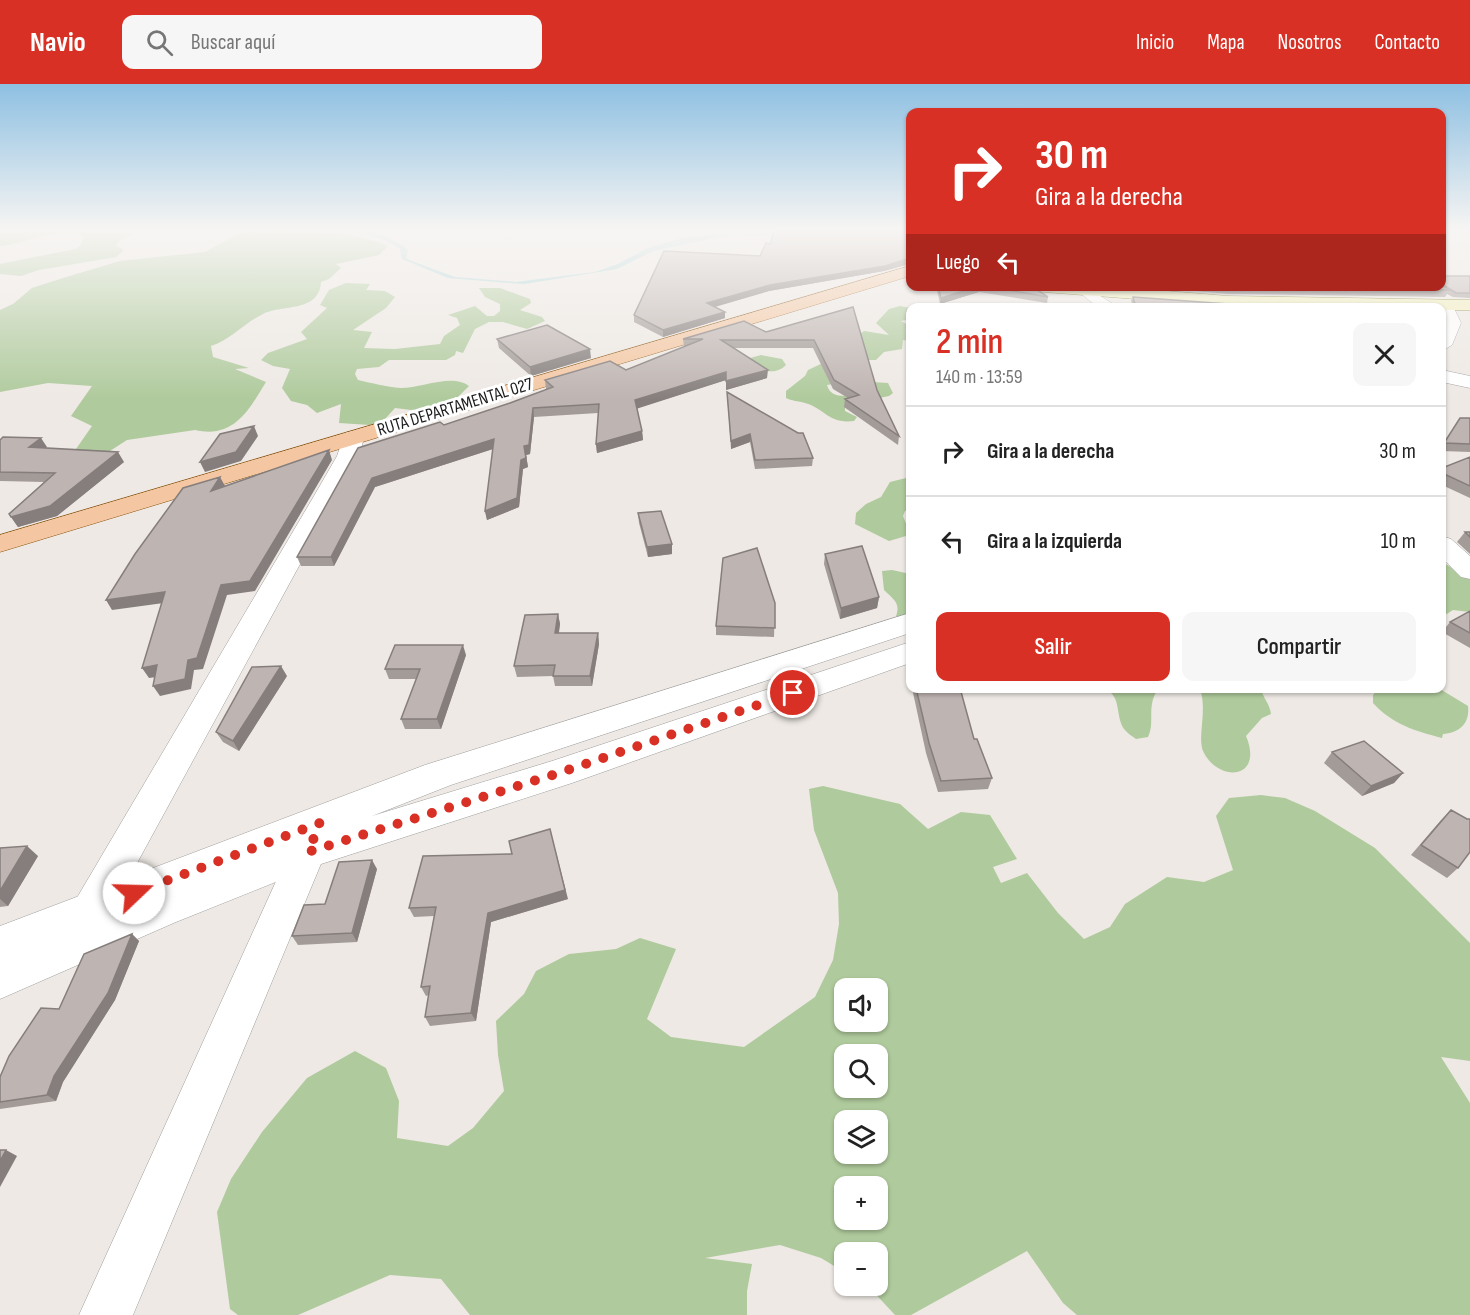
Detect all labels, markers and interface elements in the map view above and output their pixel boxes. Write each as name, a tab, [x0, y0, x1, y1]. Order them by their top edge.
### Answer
search box	[122, 15, 542, 69]
text: Navio	[30, 26, 86, 59]
icon: search	[143, 26, 176, 59]
text: Buscar aquí	[191, 29, 275, 56]
text: Inicio	[1136, 30, 1174, 55]
text: Mapa	[1207, 30, 1245, 55]
text: Nosotros	[1278, 30, 1342, 55]
text: Contacto	[1375, 30, 1440, 55]
text: 30 m	[1035, 130, 1108, 181]
icon: right	[936, 132, 1014, 210]
text: Gira a la derecha	[1035, 181, 1183, 213]
icon: left	[992, 246, 1025, 279]
text: Luego	[936, 249, 980, 276]
text: 2 min	[936, 321, 1003, 364]
button: close	[1353, 323, 1416, 386]
text: 140 m · 13:59	[936, 365, 1023, 389]
street label: RUTA DEPARTAMENTAL 027	[375, 373, 536, 441]
icon: right	[936, 435, 969, 468]
text: Gira a la derecha	[987, 438, 1114, 465]
text: 30 m	[1379, 438, 1416, 465]
icon: left	[936, 525, 969, 558]
text: Gira a la izquierda	[987, 528, 1122, 555]
text: 10 m	[1381, 528, 1416, 555]
button: Salir	[936, 612, 1170, 681]
button: Compartir	[1182, 612, 1416, 681]
pin	[767, 667, 818, 718]
icon: arrive	[776, 676, 809, 709]
position arrow	[102, 861, 166, 925]
map controls	[834, 978, 888, 1296]
button: sound	[834, 978, 888, 1032]
button: search	[834, 1044, 888, 1098]
button: layers	[834, 1110, 888, 1164]
button: +	[834, 1176, 888, 1230]
button: −	[834, 1242, 888, 1296]

